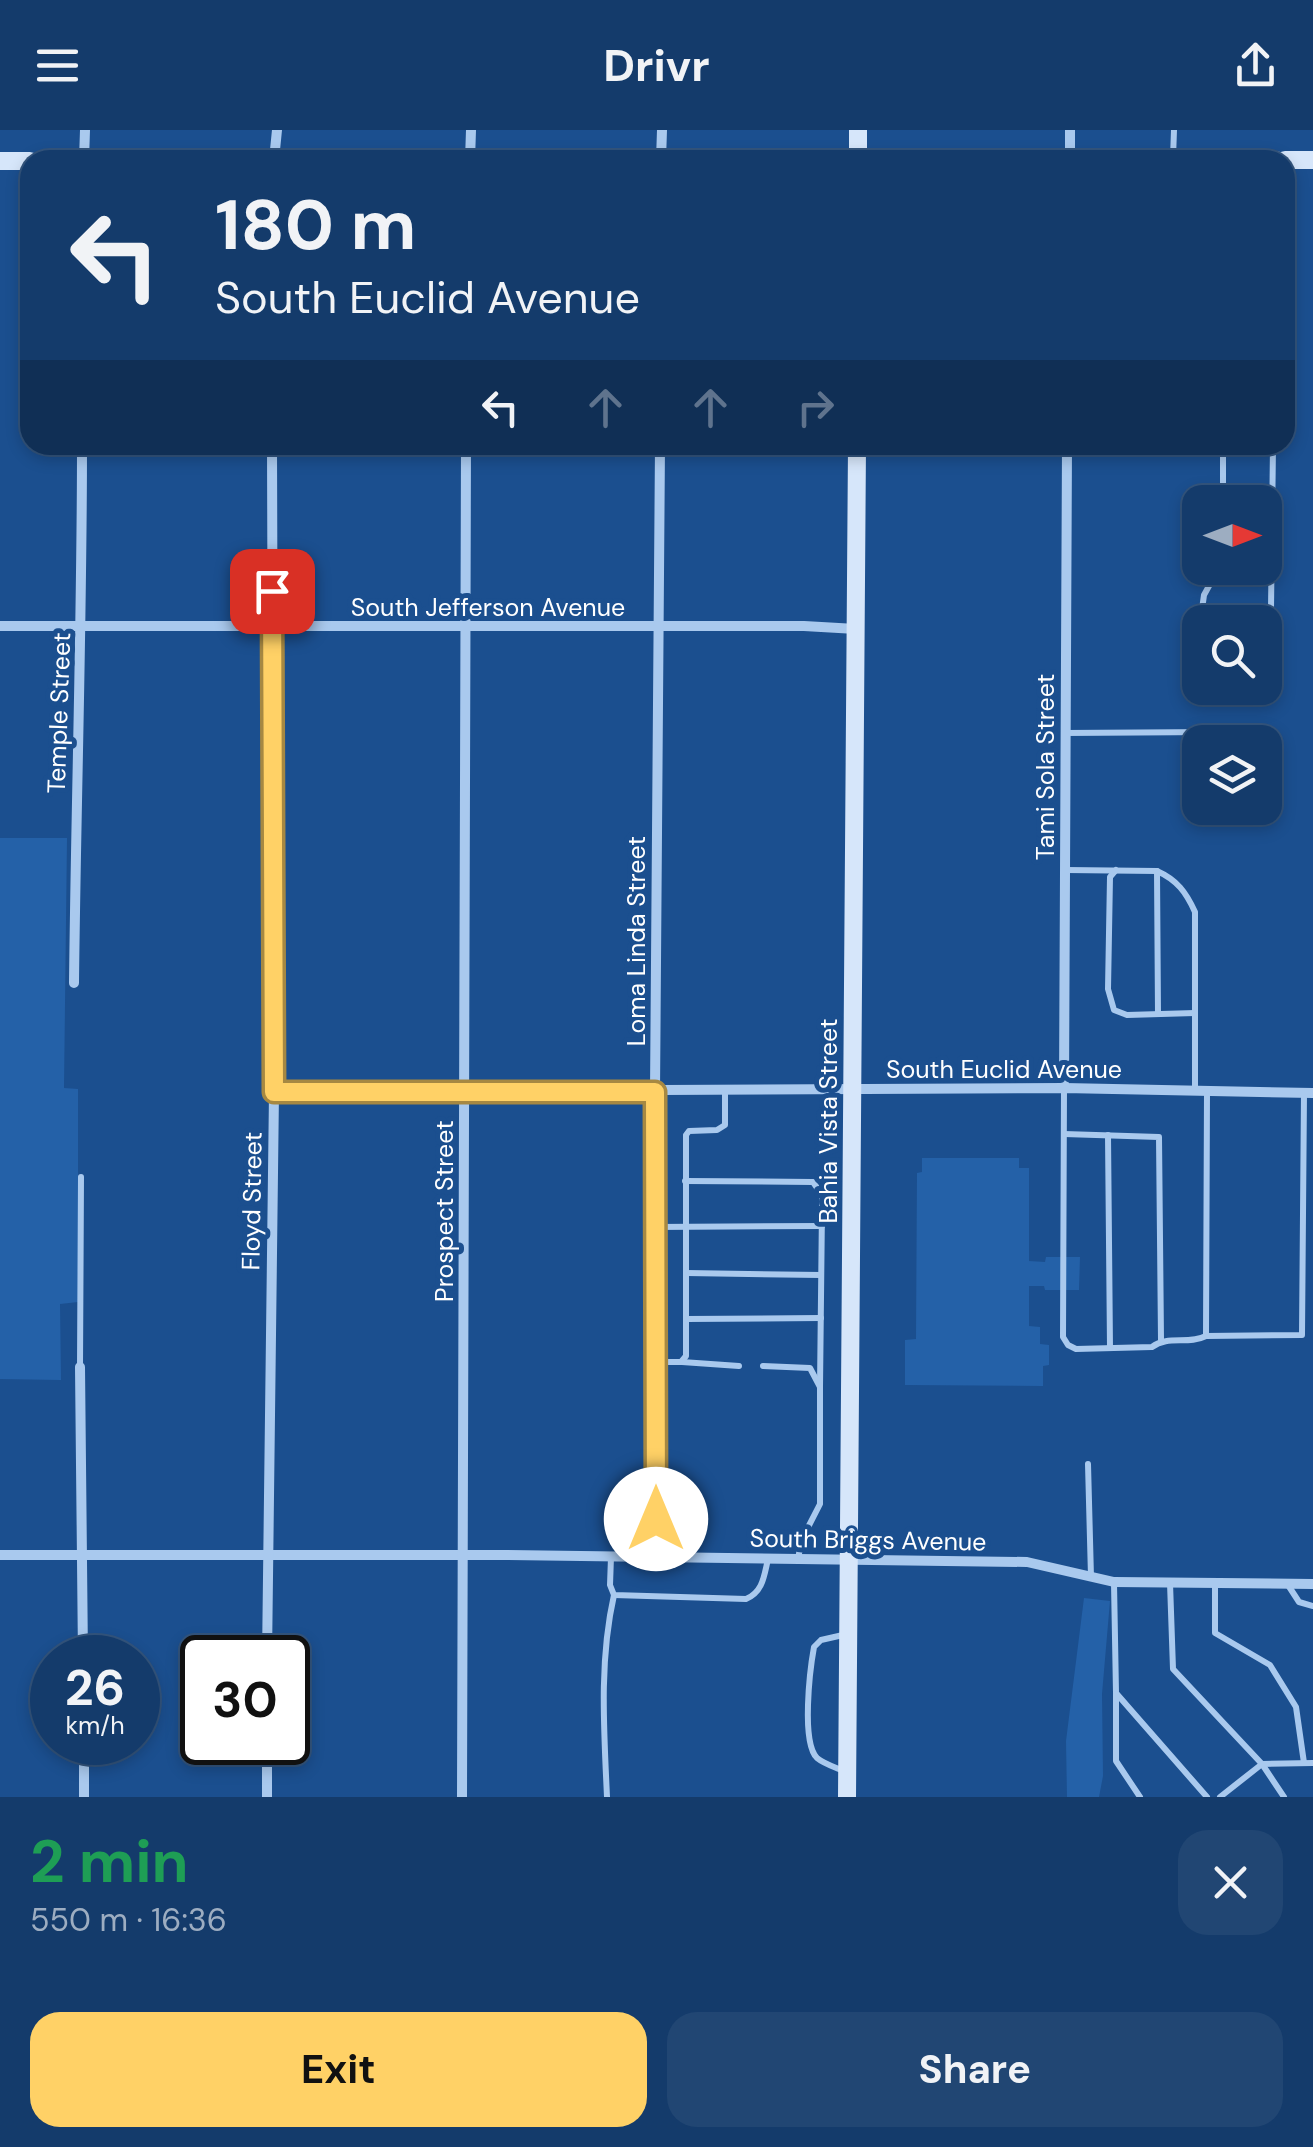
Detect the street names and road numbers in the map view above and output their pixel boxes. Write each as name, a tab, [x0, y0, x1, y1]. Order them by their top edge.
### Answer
street label: South Jefferson Avenue	[351, 591, 625, 624]
street label: Temple Street	[40, 632, 78, 794]
street label: Tami Sola Street	[1029, 674, 1062, 860]
street label: Loma Linda Street	[620, 836, 653, 1046]
street label: Bahia Vista Street	[812, 1019, 845, 1223]
street label: South Euclid Avenue	[886, 1053, 1122, 1086]
street label: Prospect Street	[428, 1120, 461, 1302]
street label: Floyd Street	[234, 1131, 270, 1271]
street label: South Briggs Avenue	[749, 1521, 987, 1559]

